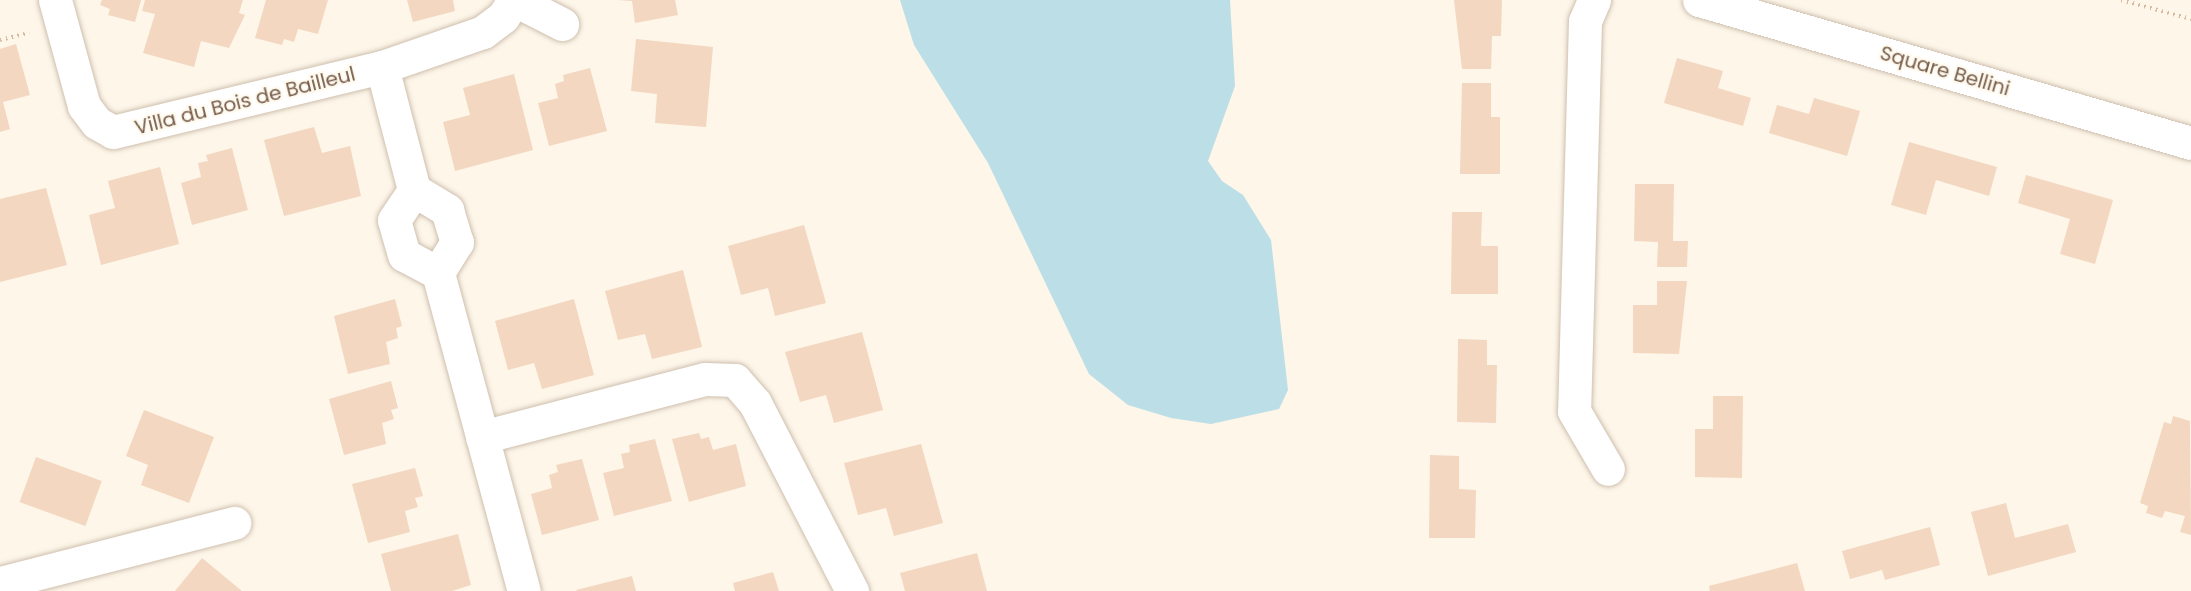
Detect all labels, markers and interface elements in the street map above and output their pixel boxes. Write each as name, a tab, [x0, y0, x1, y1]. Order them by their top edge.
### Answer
street label: Square Bellini	[1877, 41, 2013, 101]
street label: Villa du Bois de Bailleul	[132, 62, 358, 140]

